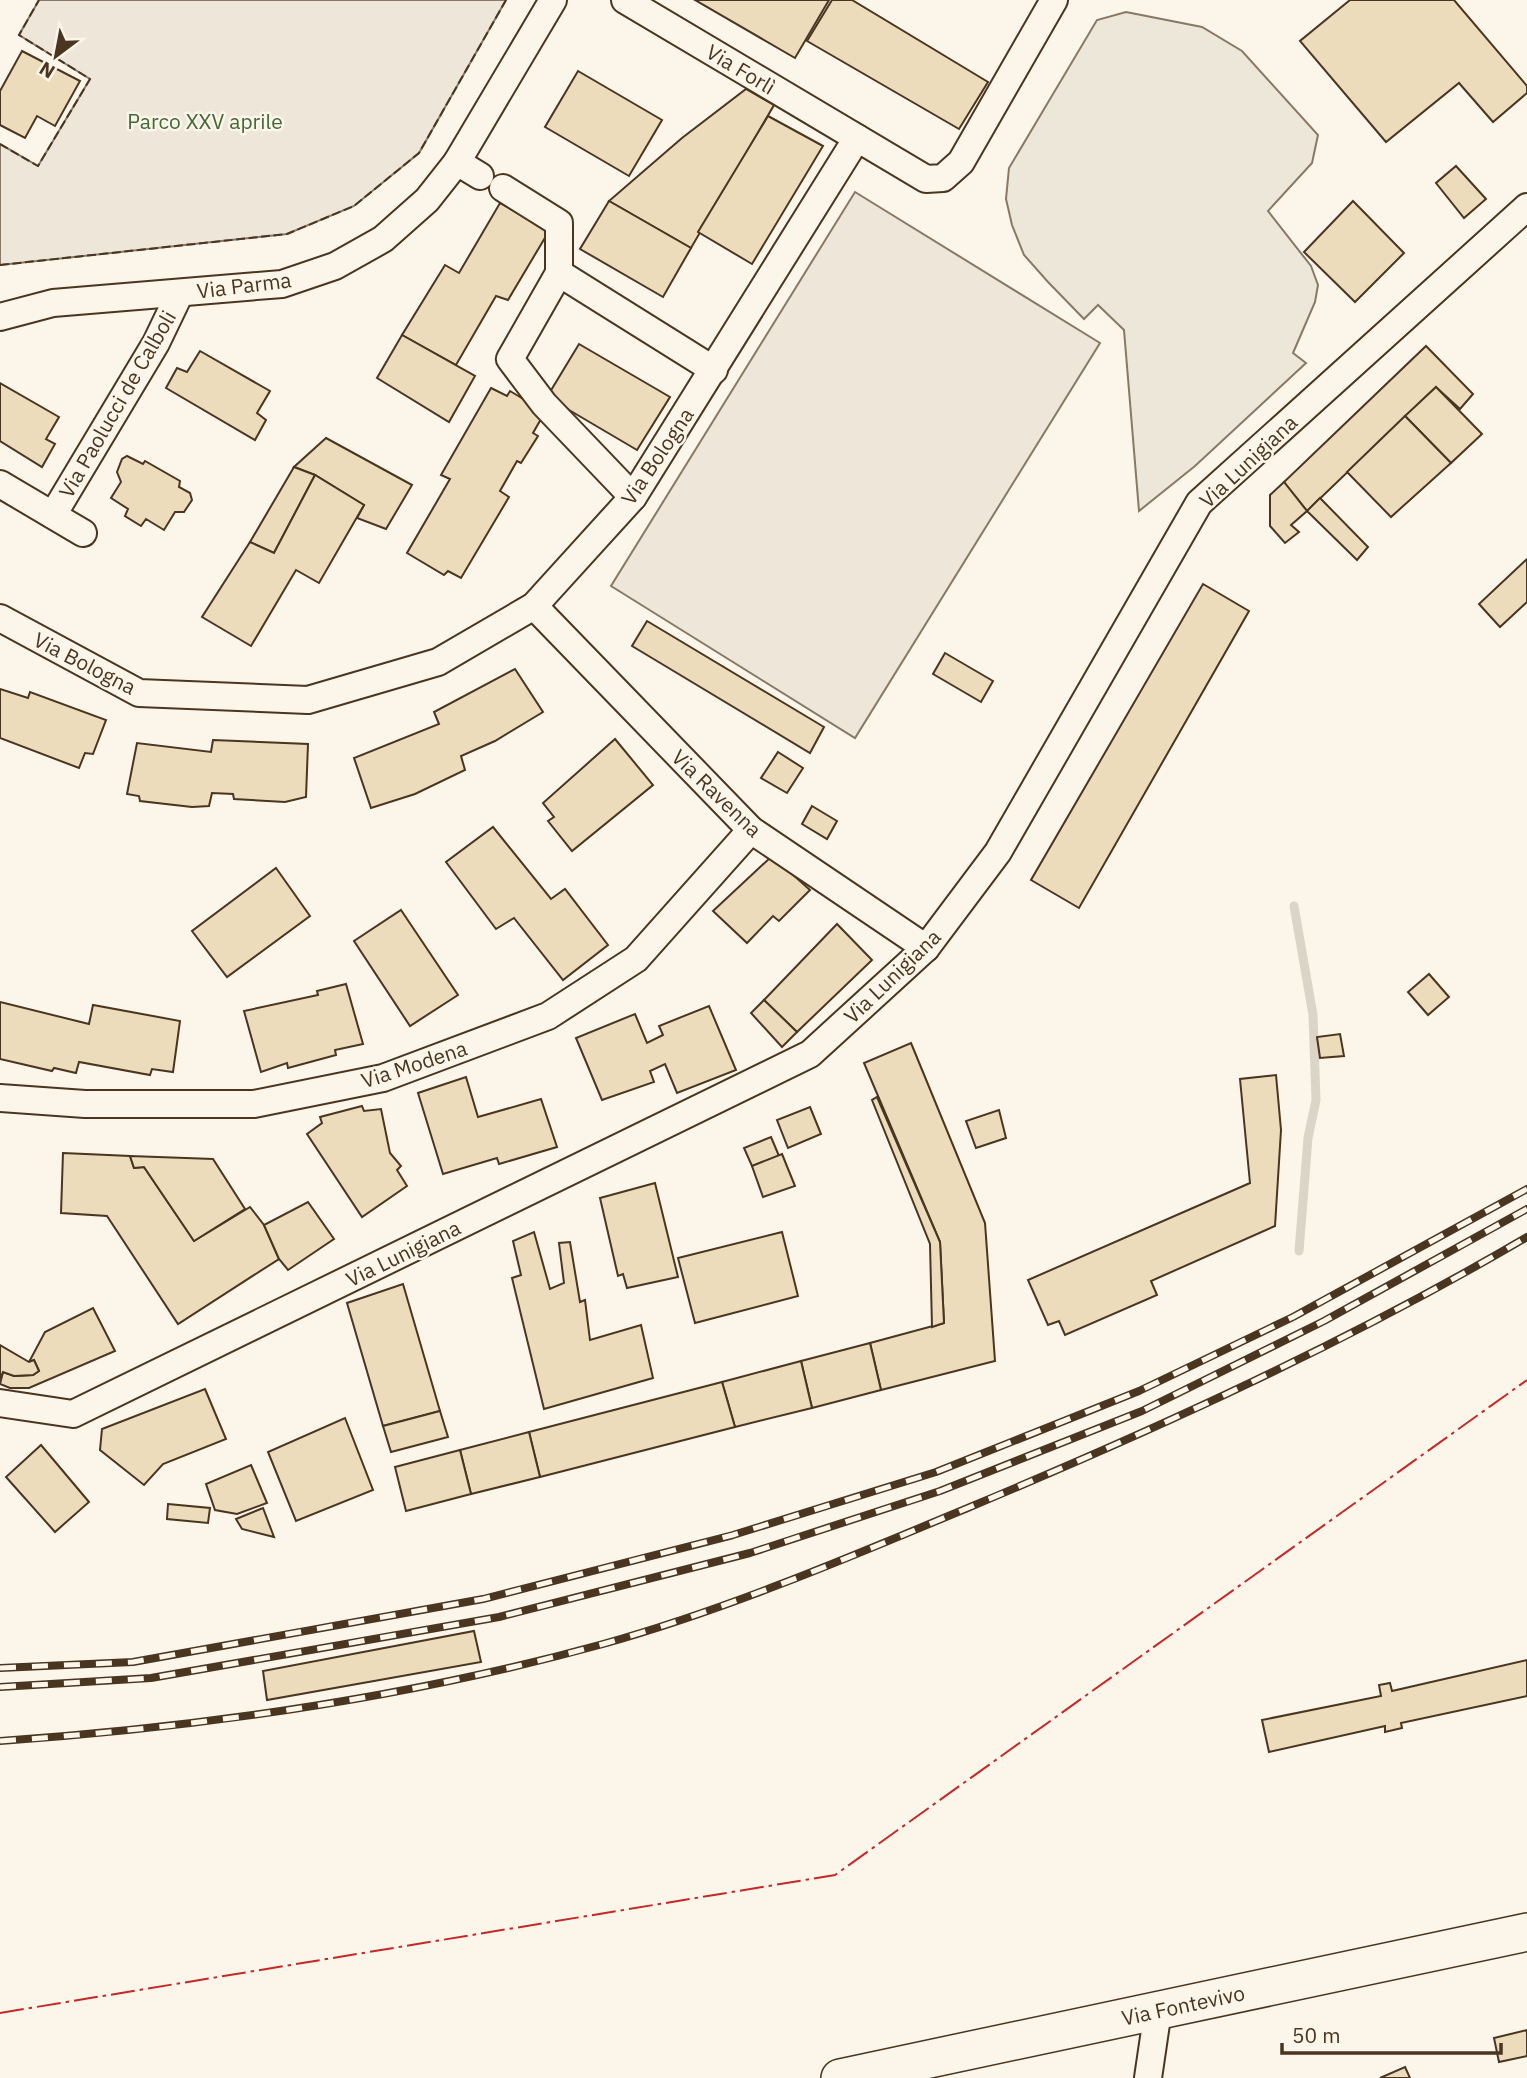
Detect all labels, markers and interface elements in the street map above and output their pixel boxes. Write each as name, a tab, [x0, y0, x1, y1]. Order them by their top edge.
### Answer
north arrow	[21, 21, 91, 91]
street label: Via Forlì	[701, 37, 781, 101]
text: N	[35, 57, 59, 84]
park label: Parco XXV aprile	[127, 107, 283, 135]
street label: Via Parma	[195, 265, 293, 305]
street label: Via Paolucci de Calboli	[52, 305, 182, 503]
street label: Via Bologna	[614, 402, 700, 510]
street label: Via Lunigiana	[1193, 408, 1303, 514]
street label: Via Bologna	[29, 625, 141, 701]
street label: Via Ravenna	[666, 743, 768, 843]
street label: Via Lunigiana	[838, 923, 946, 1029]
street label: Via Modena	[357, 1034, 471, 1094]
street label: Via Lunigiana	[341, 1213, 465, 1293]
street label: Via Fontevivo	[1119, 1978, 1247, 2032]
scale bar	[1282, 2011, 1501, 2056]
text: 50 m	[1292, 2021, 1341, 2049]

